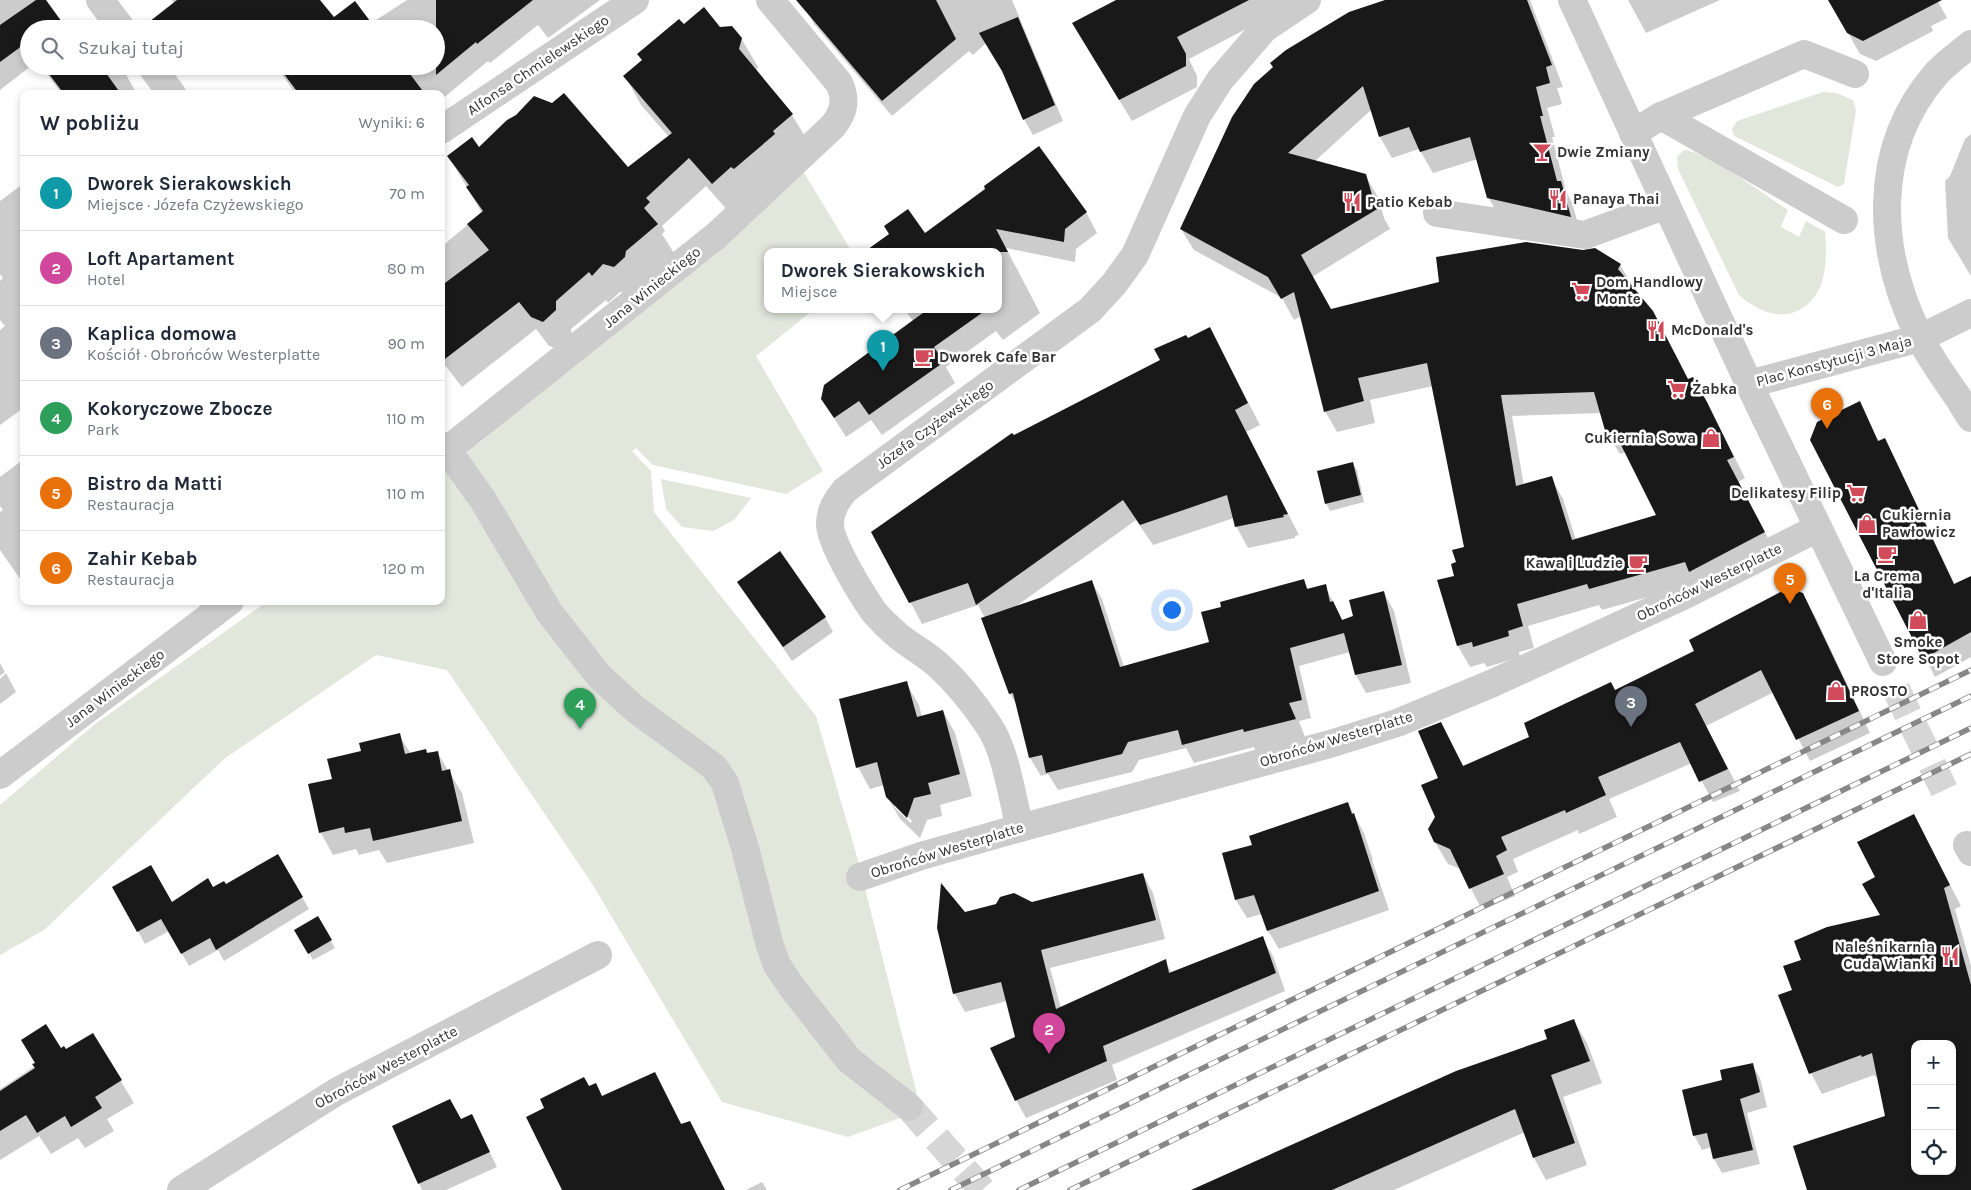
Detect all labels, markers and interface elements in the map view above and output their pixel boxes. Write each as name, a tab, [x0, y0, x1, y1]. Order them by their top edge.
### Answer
street label: Alfonsa Chmielewskiego	[464, 11, 612, 119]
search box	[20, 20, 445, 75]
icon: search	[38, 34, 66, 62]
text: Szukaj tutaj	[78, 37, 184, 59]
text: W pobliżu	[40, 111, 140, 135]
text: Wyniki: 6	[358, 113, 425, 132]
bar icon: Dwie Zmiany	[1531, 141, 1553, 163]
place label: Dwie Zmiany	[1557, 143, 1650, 161]
text: Dworek Sierakowskich	[87, 173, 292, 195]
text: 1	[53, 184, 59, 203]
text: 70 m	[389, 184, 425, 203]
restaurant icon: Panaya Thai	[1547, 188, 1569, 210]
place label: Panaya Thai	[1573, 190, 1660, 208]
restaurant icon: Patio Kebab	[1341, 191, 1363, 213]
place label: Patio Kebab	[1367, 193, 1453, 211]
text: Miejsce · Józefa Czyżewskiego	[87, 195, 303, 214]
street label: Jana Winieckiego	[600, 242, 704, 332]
text: Loft Apartament	[87, 248, 235, 270]
popup	[764, 248, 1002, 313]
text: 2	[51, 259, 61, 278]
text: 80 m	[387, 259, 425, 278]
text: Dworek Sierakowskich	[781, 260, 985, 282]
text: Hotel	[87, 270, 125, 289]
place label: Dom Handlowy Monte	[1596, 273, 1703, 308]
supermarket icon: Dom Handlowy Monte	[1570, 280, 1592, 302]
text: Miejsce	[781, 282, 837, 301]
restaurant icon: McDonald's	[1645, 319, 1667, 341]
place label: McDonald's	[1671, 321, 1753, 339]
text: Kaplica domowa	[87, 323, 237, 345]
pin: 1	[867, 330, 899, 371]
street label: Plac Konstytucji 3 Maja	[1754, 332, 1914, 390]
text: 3	[51, 334, 61, 353]
text: 90 m	[387, 334, 425, 353]
text: Kościół · Obrońców Westerplatte	[87, 345, 320, 364]
cafe icon: Dworek Cafe Bar	[913, 346, 935, 368]
place label: Dworek Cafe Bar	[939, 348, 1056, 366]
street label: Józefa Czyżewskiego	[873, 376, 997, 472]
supermarket icon: Żabka	[1666, 378, 1688, 400]
place label: Żabka	[1692, 379, 1737, 398]
pin: 6	[1811, 388, 1843, 429]
text: Kokoryczowe Zbocze	[87, 398, 273, 420]
text: 4	[51, 409, 61, 428]
text: 110 m	[386, 409, 425, 428]
text: Park	[87, 420, 119, 439]
shop icon: Cukiernia Sowa	[1700, 427, 1722, 449]
place label: Cukiernia Sowa	[1584, 429, 1696, 447]
text: Bistro da Matti	[87, 473, 223, 495]
supermarket icon: Delikatesy Filip	[1845, 482, 1867, 504]
text: 5	[51, 484, 61, 503]
text: 110 m	[386, 484, 425, 503]
place label: Delikatesy Filip	[1731, 484, 1841, 502]
text: Restauracja	[87, 495, 175, 514]
place label: Cukiernia Pawłowicz	[1882, 506, 1956, 541]
shop icon: Cukiernia Pawłowicz	[1856, 513, 1878, 535]
street label: Obrońców Westerplatte	[1634, 539, 1784, 625]
cafe icon: La Crema d'Italia	[1876, 543, 1898, 565]
text: Zahir Kebab	[87, 548, 197, 570]
cafe icon: Kawa i Ludzie	[1627, 552, 1649, 574]
place label: Kawa i Ludzie	[1525, 554, 1623, 572]
text: 6	[51, 559, 61, 578]
text: 120 m	[382, 559, 425, 578]
pin: 5	[1774, 563, 1806, 604]
place label: La Crema d'Italia	[1854, 567, 1920, 602]
text: Restauracja	[87, 570, 175, 589]
your location	[1159, 597, 1185, 623]
shop icon: Smoke Store Sopot	[1907, 609, 1929, 631]
place label: Smoke Store Sopot	[1876, 633, 1960, 668]
street label: Jana Winieckiego	[62, 645, 168, 731]
shop icon: PROSTO	[1825, 680, 1847, 702]
place label: PROSTO	[1851, 682, 1907, 700]
pin: 3	[1615, 686, 1647, 727]
pin: 4	[564, 688, 596, 729]
street label: Obrońców Westerplatte	[1257, 707, 1415, 771]
street label: Obrońców Westerplatte	[868, 818, 1026, 882]
place label: Naleśnikarnia Cuda Wianki	[1834, 938, 1935, 973]
restaurant icon: Naleśnikarnia Cuda Wianki	[1939, 945, 1961, 967]
pin: 2	[1033, 1013, 1065, 1054]
street label: Obrońców Westerplatte	[312, 1022, 460, 1112]
map controls	[1911, 1040, 1956, 1175]
button: +	[1911, 1040, 1956, 1085]
button: −	[1911, 1085, 1956, 1130]
button: locate	[1911, 1130, 1956, 1175]

